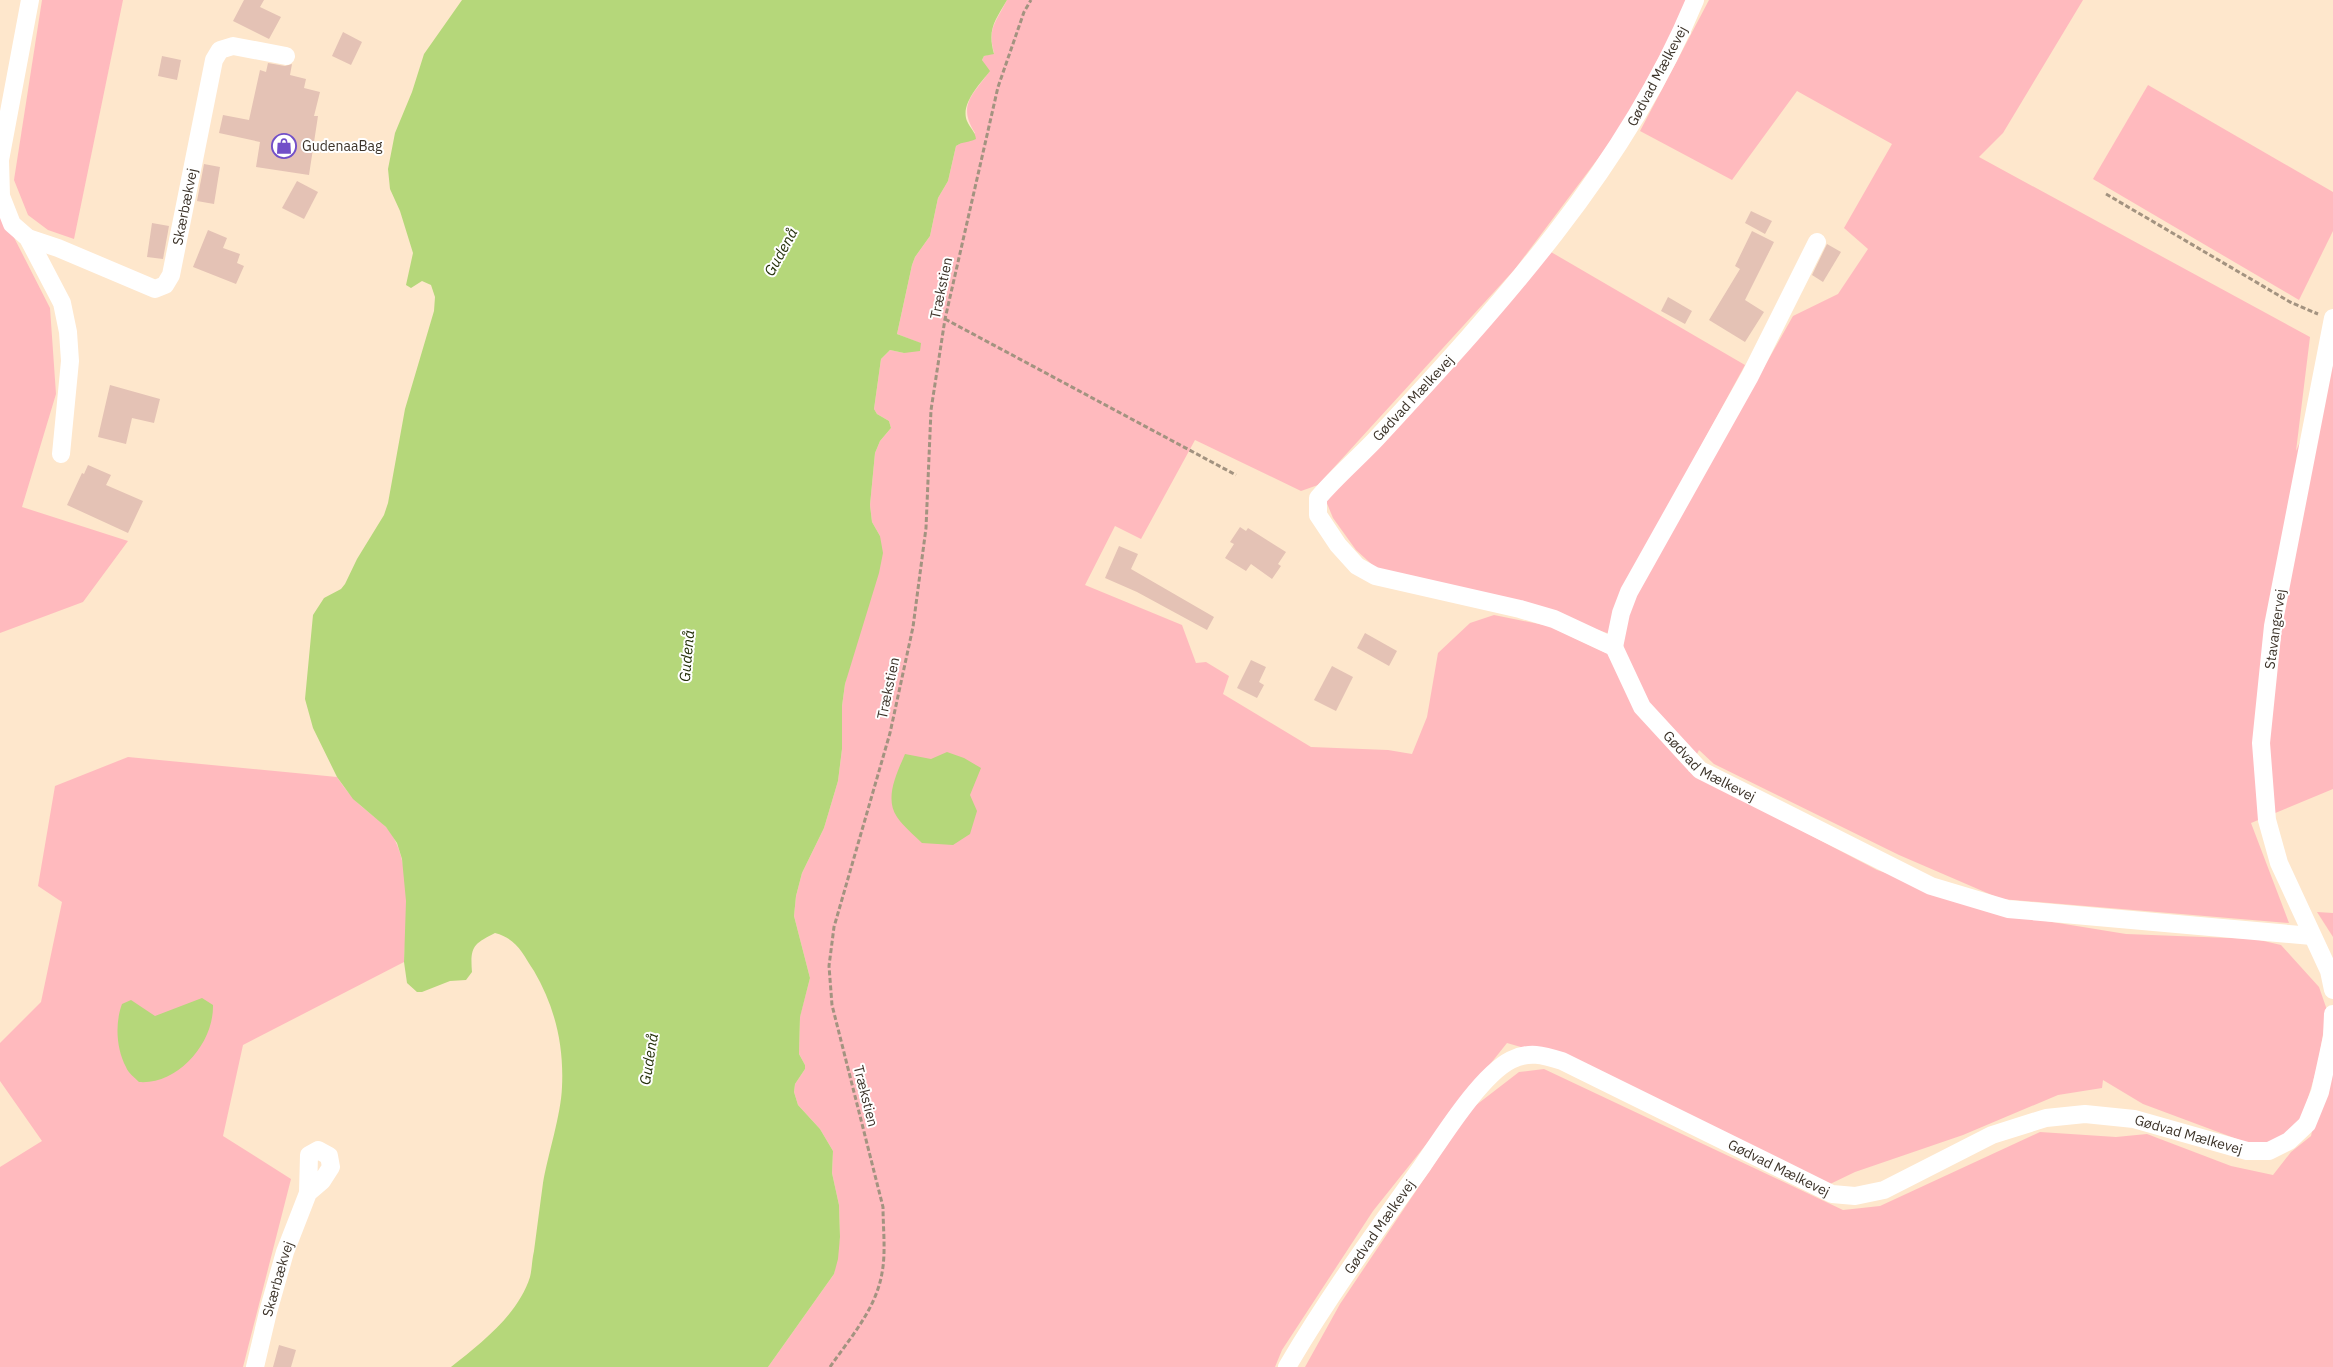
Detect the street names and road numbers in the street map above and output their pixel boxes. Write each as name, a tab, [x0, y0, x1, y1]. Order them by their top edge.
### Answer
street label: Gødvad Mælkevej	[1623, 23, 1691, 129]
street label: Skærbækvej	[168, 167, 201, 247]
street label: Trækstien	[926, 256, 956, 320]
street label: Gødvad Mælkevej	[1368, 351, 1458, 445]
street label: Stavangervej	[2260, 588, 2290, 670]
street label: Trækstien	[873, 656, 903, 720]
street label: Gødvad Mælkevej	[1659, 727, 1759, 805]
street label: Trækstien	[850, 1063, 882, 1129]
street label: Gødvad Mælkevej	[2133, 1111, 2245, 1158]
street label: Gødvad Mælkevej	[1725, 1135, 1833, 1201]
street label: Gødvad Mælkevej	[1340, 1176, 1419, 1277]
street label: Skærbækvej	[258, 1238, 297, 1319]

